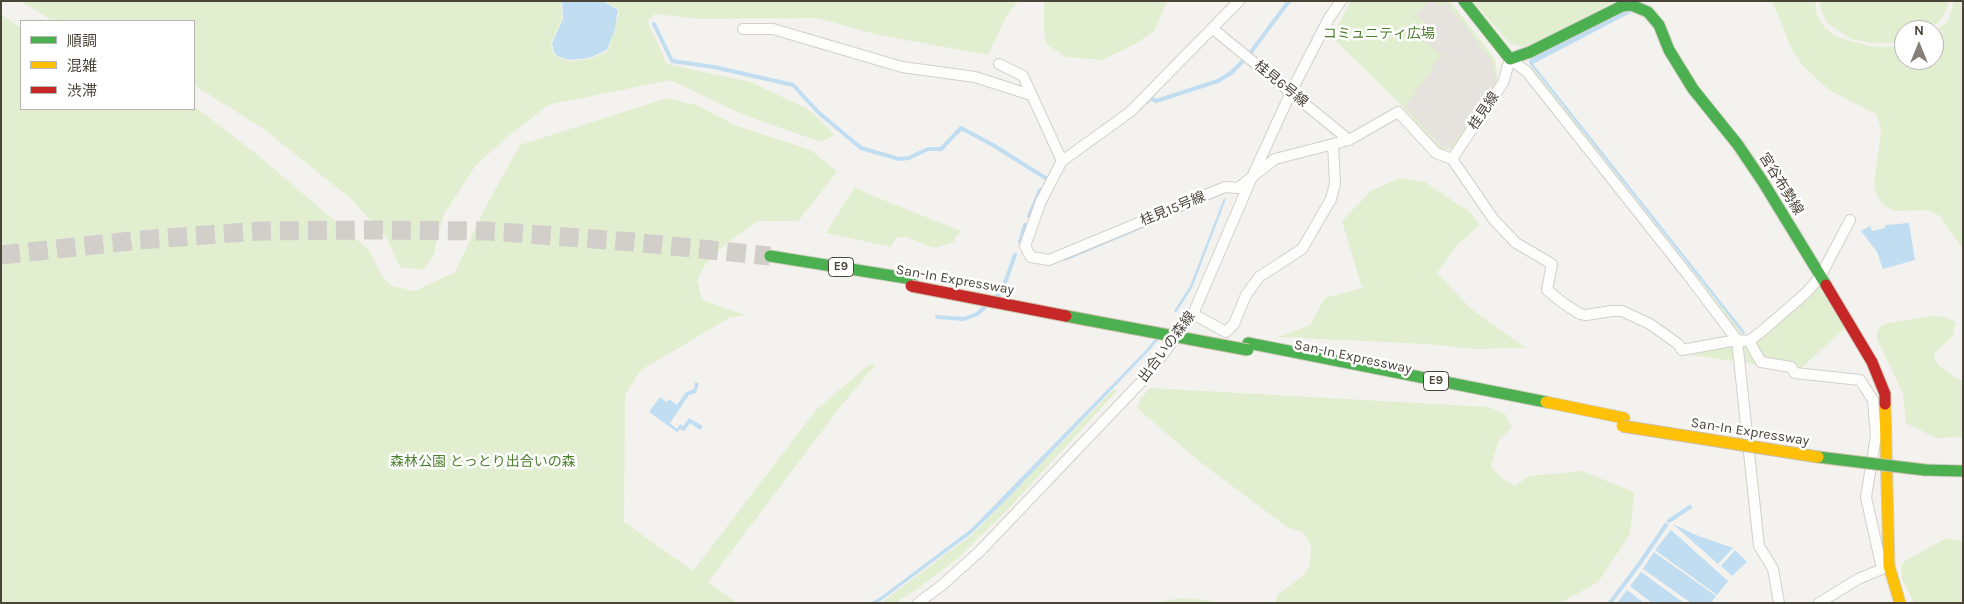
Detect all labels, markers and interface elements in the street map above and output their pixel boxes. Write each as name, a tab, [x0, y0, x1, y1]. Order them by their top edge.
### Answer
legend	[20, 20, 195, 110]
north arrow	[1894, 20, 1944, 70]
text: N	[1914, 22, 1924, 39]
park label: コミュニティ広場	[1323, 26, 1435, 42]
text: 順調	[67, 32, 97, 50]
text: 混雑	[67, 57, 97, 75]
street label: 桂見6号線	[1251, 57, 1311, 111]
text: 渋滞	[67, 82, 97, 100]
street label: 桂見線	[1465, 89, 1503, 133]
street label: 宮谷布勢線	[1755, 150, 1807, 218]
street label: 桂見15号線	[1138, 188, 1208, 230]
road number: E9	[828, 258, 854, 276]
street label: San-In Expressway	[895, 261, 1015, 299]
street label: 出合いの森線	[1135, 308, 1199, 386]
street label: San-In Expressway	[1293, 336, 1413, 378]
road number: E9	[1424, 372, 1448, 391]
street label: San-In Expressway	[1690, 414, 1810, 450]
park label: 森林公園 とっとり出合いの森	[390, 454, 576, 470]

